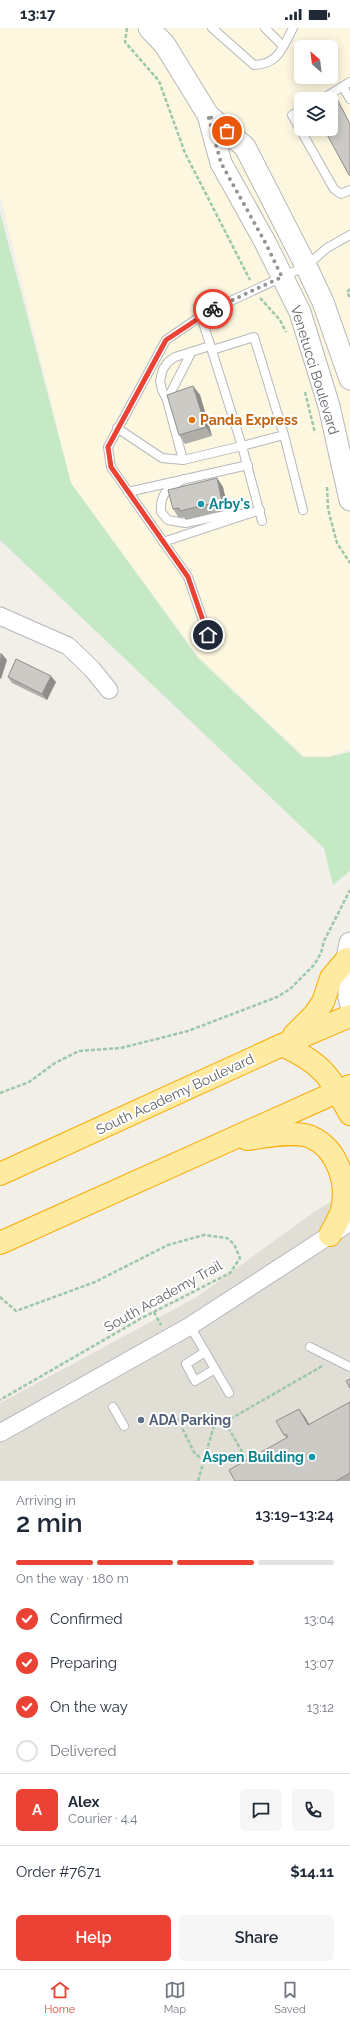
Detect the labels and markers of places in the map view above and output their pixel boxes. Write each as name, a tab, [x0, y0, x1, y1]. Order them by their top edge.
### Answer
pin	[210, 114, 244, 148]
place label: Panda Express	[200, 412, 298, 428]
marker: Panda Express	[187, 415, 197, 425]
place label: Arby's	[209, 496, 250, 512]
marker: Arby's	[196, 499, 206, 509]
pin	[191, 618, 225, 652]
place label: ADA Parking	[149, 1412, 231, 1428]
marker: ADA Parking	[136, 1415, 146, 1425]
place label: Aspen Building	[203, 1449, 304, 1465]
marker: Aspen Building	[307, 1452, 317, 1462]

